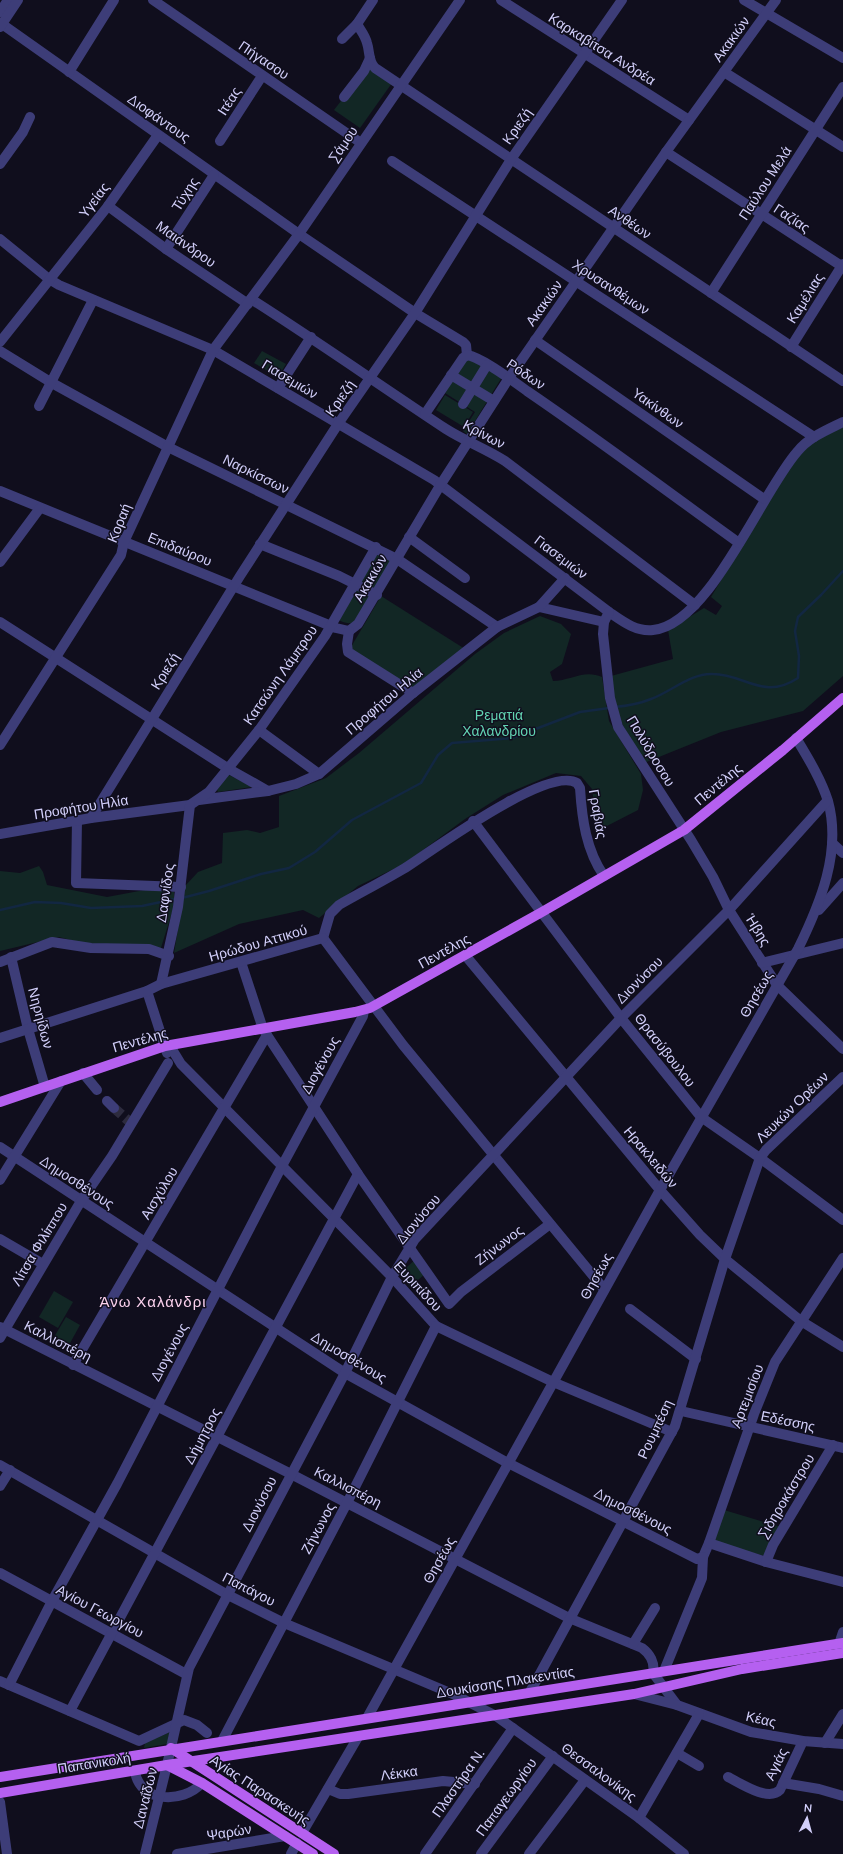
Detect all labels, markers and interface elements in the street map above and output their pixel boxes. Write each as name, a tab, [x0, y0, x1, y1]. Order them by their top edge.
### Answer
street label: Καρκαβίτσα Ανδρέα	[544, 9, 659, 90]
street label: Ακακιών	[708, 13, 754, 66]
street label: Πήγασου	[235, 37, 293, 84]
street label: Ιτέας	[213, 83, 246, 119]
street label: Διοφάντους	[123, 90, 194, 147]
street label: Κριεζή	[498, 104, 537, 148]
street label: Σάμου	[324, 122, 362, 166]
street label: Παύλου Μελά	[734, 143, 796, 224]
street label: Τύχης	[167, 173, 204, 215]
street label: Υγείας	[75, 178, 114, 222]
street label: Γαζίας	[770, 200, 814, 237]
street label: Ανθέων	[604, 201, 655, 244]
street label: Μαιάνδρου	[152, 217, 219, 272]
street label: Χρυσανθέμων	[568, 255, 653, 319]
street label: Καμέλιας	[782, 269, 829, 327]
street label: Ακακιών	[522, 276, 567, 330]
street label: Γιασεμιών	[258, 355, 321, 404]
street label: Ρόδων	[503, 355, 549, 394]
street label: Κριεζή	[321, 376, 360, 420]
street label: Υακίνθων	[628, 384, 687, 433]
street label: Κρίνων	[459, 415, 508, 453]
street label: Ναρκίσσων	[219, 450, 292, 499]
street label: Κοραή	[103, 501, 136, 546]
street label: Επιδαύρου	[145, 528, 215, 571]
street label: Γιασεμιών	[530, 531, 591, 584]
street label: Ακακιών	[349, 551, 392, 606]
street label: Κατσώνη Λάμπρου	[239, 622, 322, 729]
street label: Κριεζή	[147, 649, 184, 693]
street label: Προφήτου Ηλία	[342, 663, 427, 739]
park label: Ρεματιά Χαλανδρίου	[462, 706, 536, 741]
street label: Πολύδροσου	[622, 712, 679, 790]
street label: Πεντέλης	[691, 759, 746, 810]
street label: Γραβιάς	[584, 788, 611, 840]
street label: Προφήτου Ηλία	[32, 791, 130, 824]
street label: Δαφνίδος	[152, 862, 179, 924]
street label: Ήβης	[740, 910, 775, 950]
street label: Ηρώδου Αττικού	[207, 920, 310, 967]
street label: Πεντέλης	[415, 929, 474, 973]
street label: Διονύσου	[611, 952, 667, 1008]
street label: Θησέως	[735, 967, 778, 1021]
street label: Νηρηίδων	[23, 985, 58, 1051]
street label: Θρασύβουλου	[630, 1009, 699, 1091]
street label: Πεντέλης	[110, 1023, 170, 1057]
street label: Διογένους	[297, 1033, 344, 1098]
street label: Λευκών Ορέων	[752, 1068, 833, 1147]
street label: Ηρακλειδών	[619, 1122, 682, 1192]
street label: Δημοσθένους	[36, 1151, 118, 1214]
street label: Αισχύλου	[136, 1163, 183, 1223]
street label: Διονύσου	[392, 1190, 445, 1248]
street label: Λίτσα Φιλίππου	[7, 1199, 72, 1290]
street label: Ζήνωνος	[471, 1221, 527, 1270]
street label: Θησέως	[576, 1249, 617, 1303]
street label: Ευριπίδου	[389, 1257, 446, 1316]
district label: Άνω Χαλάνδρι	[99, 1292, 207, 1312]
street label: Καλλισπέρη	[21, 1316, 95, 1367]
street label: Διογένους	[146, 1320, 193, 1385]
street label: Δημοσθένους	[307, 1327, 390, 1388]
street label: Αρτεμισίου	[727, 1361, 768, 1431]
street label: Ρουμπέση	[633, 1396, 677, 1462]
street label: Δήμητρος	[180, 1404, 225, 1468]
street label: Εδέσσης	[759, 1406, 817, 1437]
street label: Σιδηροκάστρου	[754, 1451, 819, 1542]
street label: Καλλισπέρη	[311, 1462, 385, 1513]
street label: Διονύσου	[237, 1473, 281, 1535]
street label: Δημοσθένους	[590, 1484, 675, 1539]
street label: Ζήνωνος	[297, 1499, 340, 1557]
street label: Θησέως	[419, 1533, 460, 1587]
street label: Παπάγου	[219, 1568, 278, 1611]
street label: Αγίου Γεωργίου	[53, 1580, 147, 1643]
street label: Δουκίσσης Πλακεντίας	[435, 1662, 576, 1703]
street label: Κέας	[744, 1707, 778, 1732]
street label: Θεσσαλονίκης	[557, 1739, 640, 1806]
street label: Πλαστήρα Ν.	[428, 1745, 489, 1821]
street label: Αγιάς	[760, 1745, 793, 1784]
street label: Παπανικολή	[56, 1748, 132, 1779]
street label: Αγίας Παρασκευής	[206, 1751, 314, 1830]
street label: Παπαγεωργίου	[472, 1754, 541, 1840]
street label: Λέκκα	[379, 1761, 419, 1786]
street label: Δαναΐδων	[129, 1766, 162, 1831]
north arrow	[787, 1798, 827, 1838]
text: N	[803, 1801, 813, 1816]
street label: Ψαρών	[205, 1820, 253, 1845]

